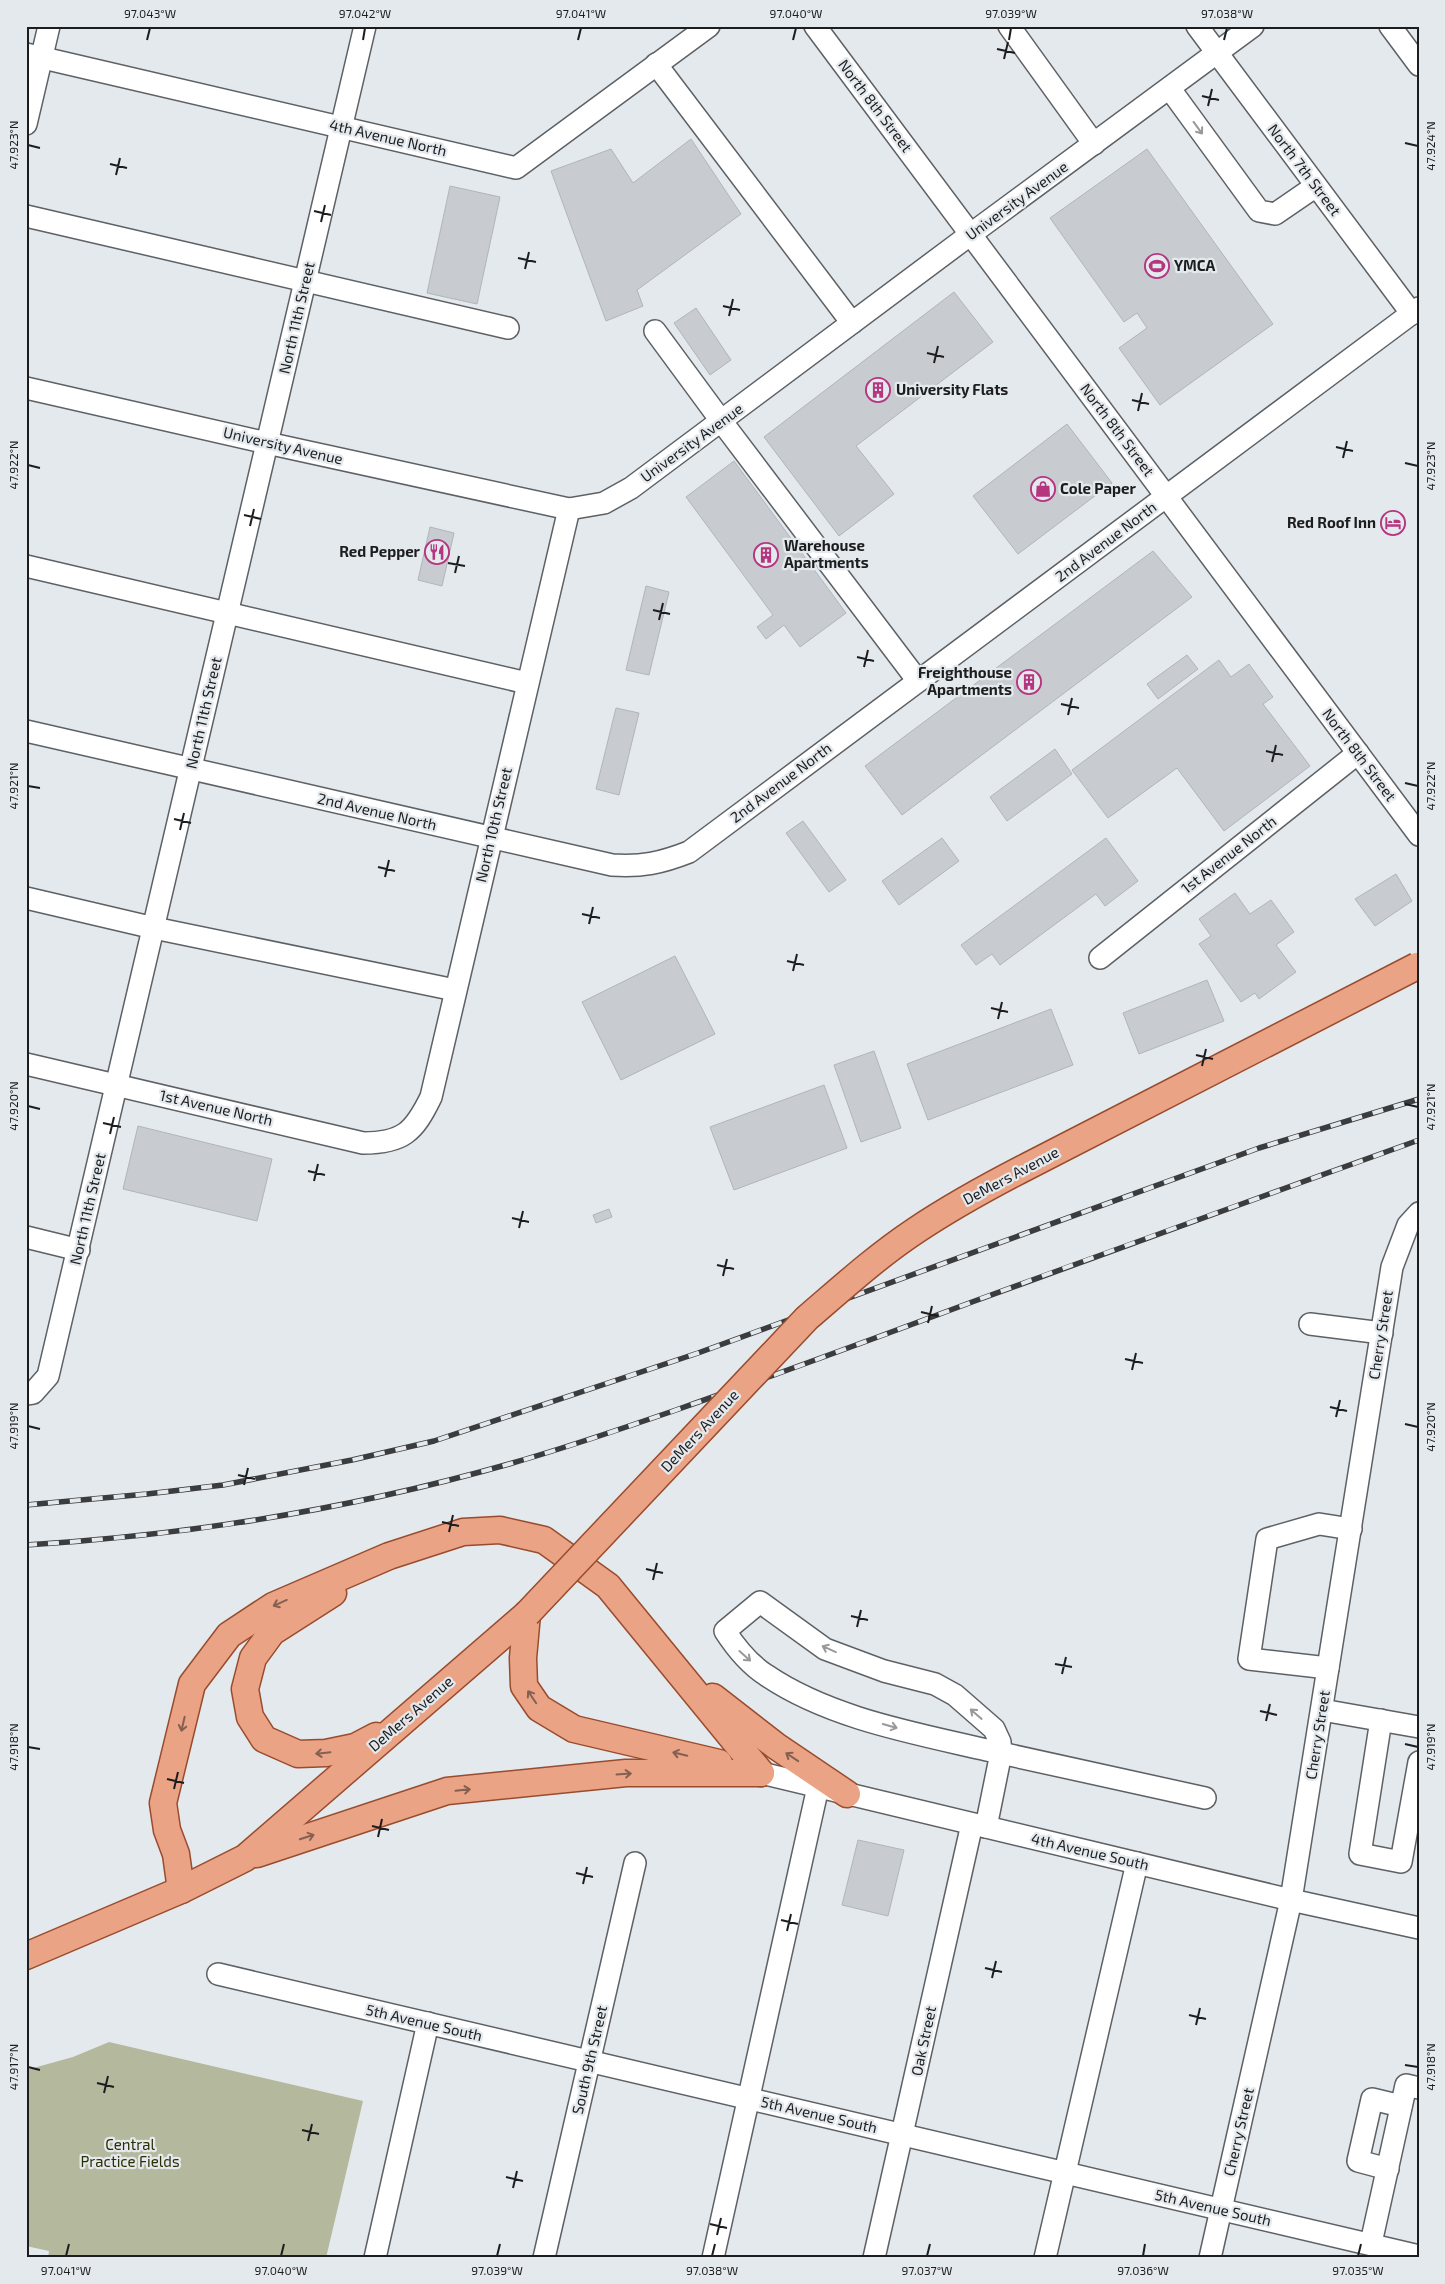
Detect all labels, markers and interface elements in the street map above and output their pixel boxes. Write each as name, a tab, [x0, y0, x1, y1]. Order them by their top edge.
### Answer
text: 97.043°W	[124, 6, 176, 20]
text: 97.042°W	[339, 6, 391, 20]
text: 97.041°W	[556, 6, 606, 20]
text: 97.040°W	[770, 6, 822, 20]
text: 97.039°W	[985, 6, 1037, 20]
text: 97.038°W	[1201, 6, 1253, 20]
street label: North 8th Street	[835, 55, 917, 156]
street label: 4th Avenue North	[328, 115, 449, 159]
street label: North 7th Street	[1265, 120, 1345, 219]
text: 47.923°N	[6, 121, 20, 169]
one-way arrow	[1193, 121, 1204, 134]
text: 47.924°N	[1423, 121, 1437, 171]
street label: University Avenue	[962, 157, 1071, 243]
sports icon: YMCA	[1144, 253, 1170, 279]
place label: YMCA	[1174, 256, 1216, 274]
street label: North 11th Street	[274, 260, 318, 375]
building icon: University Flats	[865, 377, 891, 403]
street label: North 8th Street	[1077, 379, 1159, 480]
place label: University Flats	[896, 380, 1008, 399]
street label: University Avenue	[637, 399, 746, 485]
street label: University Avenue	[222, 423, 345, 468]
text: 47.922°N	[6, 441, 20, 489]
text: 47.923°N	[1423, 442, 1437, 490]
shop icon: Cole Paper	[1030, 476, 1056, 502]
place label: Cole Paper	[1060, 479, 1137, 497]
street label: 2nd Avenue North	[1051, 497, 1159, 585]
hotel icon: Red Roof Inn	[1380, 510, 1406, 536]
place label: Red Roof Inn	[1287, 513, 1376, 531]
place label: Warehouse Apartments	[784, 536, 869, 571]
restaurant icon: Red Pepper	[424, 539, 450, 565]
place label: Red Pepper	[339, 542, 421, 560]
building icon: Warehouse Apartments	[753, 542, 779, 568]
street label: North 11th Street	[181, 655, 225, 770]
place label: Freighthouse Apartments	[918, 663, 1012, 698]
building icon: Freighthouse Apartments	[1016, 669, 1042, 695]
street label: North 8th Street	[1319, 704, 1401, 805]
street label: 2nd Avenue North	[726, 738, 834, 826]
text: 47.922°N	[1423, 762, 1437, 810]
text: 47.921°N	[6, 763, 20, 809]
street label: North 10th Street	[471, 765, 515, 884]
street label: 2nd Avenue North	[316, 789, 439, 834]
street label: 1st Avenue North	[1177, 812, 1279, 897]
text: 47.920°N	[6, 1081, 20, 1131]
text: 47.921°N	[1423, 1084, 1437, 1130]
street label: 1st Avenue North	[158, 1085, 274, 1129]
street label: DeMers Avenue	[959, 1142, 1062, 1208]
street label: North 11th Street	[65, 1151, 109, 1266]
street label: Cherry Street	[1364, 1289, 1396, 1381]
street label: DeMers Avenue	[656, 1385, 742, 1475]
text: 47.919°N	[6, 1402, 20, 1450]
text: 47.920°N	[1423, 1402, 1437, 1452]
one-way arrow	[273, 1598, 288, 1608]
one-way arrow	[822, 1644, 837, 1654]
one-way arrow	[739, 1651, 752, 1662]
street label: DeMers Avenue	[364, 1672, 456, 1755]
street label: Cherry Street	[1301, 1689, 1333, 1781]
one-way arrow	[526, 1690, 537, 1704]
one-way arrow	[970, 1708, 983, 1719]
one-way arrow	[178, 1715, 187, 1731]
one-way arrow	[881, 1722, 897, 1732]
text: 47.918°N	[6, 1723, 20, 1771]
text: 47.919°N	[1423, 1723, 1437, 1771]
one-way arrow	[316, 1748, 332, 1757]
one-way arrow	[672, 1749, 688, 1758]
one-way arrow	[785, 1752, 799, 1762]
one-way arrow	[616, 1769, 632, 1778]
one-way arrow	[454, 1785, 470, 1795]
street label: 4th Avenue South	[1030, 1829, 1151, 1873]
one-way arrow	[299, 1832, 315, 1841]
street label: 5th Avenue South	[364, 2000, 484, 2044]
street label: South 9th Street	[568, 2003, 610, 2116]
street label: Oak Street	[907, 2004, 939, 2077]
text: 47.918°N	[1423, 2043, 1437, 2091]
text: 47.917°N	[6, 2044, 20, 2090]
street label: Cherry Street	[1219, 2086, 1257, 2178]
street label: 5th Avenue South	[759, 2092, 879, 2136]
park label: Central Practice Fields	[80, 2135, 180, 2170]
street label: 5th Avenue South	[1153, 2185, 1273, 2229]
text: 97.041°W	[41, 2263, 91, 2277]
text: 97.040°W	[255, 2263, 307, 2277]
text: 97.039°W	[471, 2263, 523, 2277]
text: 97.038°W	[686, 2263, 738, 2277]
text: 97.037°W	[902, 2263, 953, 2277]
text: 97.036°W	[1117, 2263, 1169, 2277]
text: 97.035°W	[1332, 2263, 1384, 2277]

